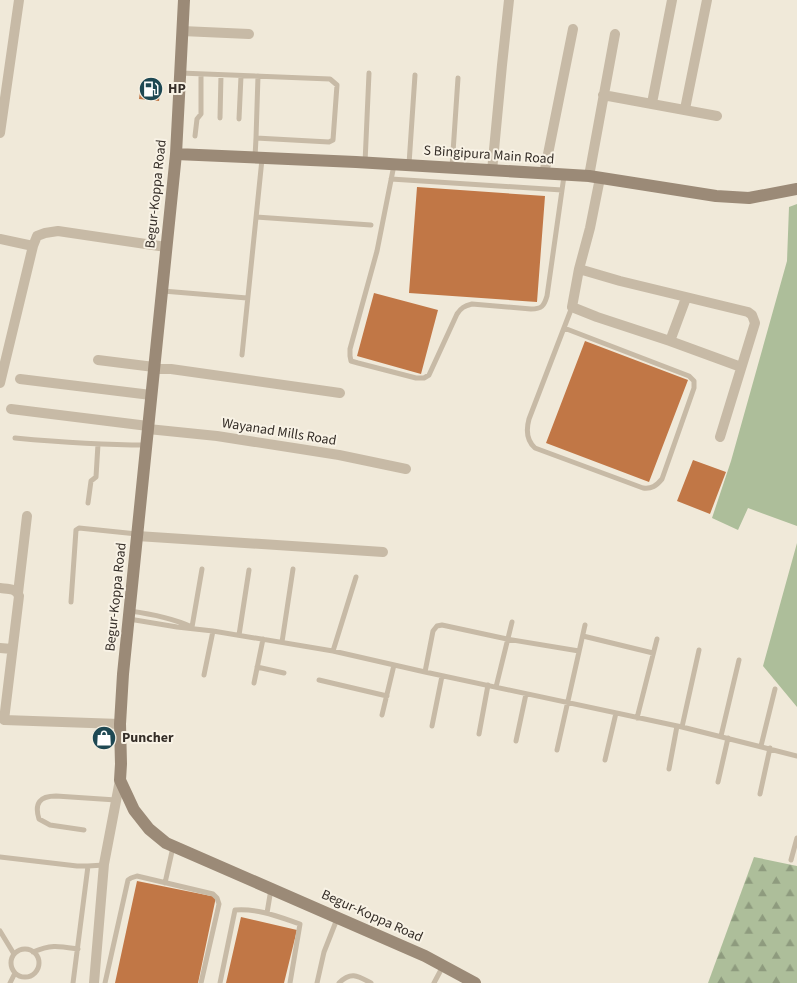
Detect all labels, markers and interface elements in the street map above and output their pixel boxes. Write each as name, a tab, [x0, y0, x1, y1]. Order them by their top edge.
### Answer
fuel station icon: HP	[138, 76, 164, 102]
place label: HP	[168, 79, 186, 99]
street label: Begur-Koppa Road	[140, 139, 172, 249]
street label: S Bingipura Main Road	[423, 140, 555, 170]
street label: Wayanad Mills Road	[220, 413, 338, 451]
street label: Begur-Koppa Road	[100, 542, 132, 652]
shop icon: Puncher	[91, 725, 117, 751]
place label: Puncher	[122, 728, 174, 748]
street label: Begur-Koppa Road	[318, 885, 426, 947]

